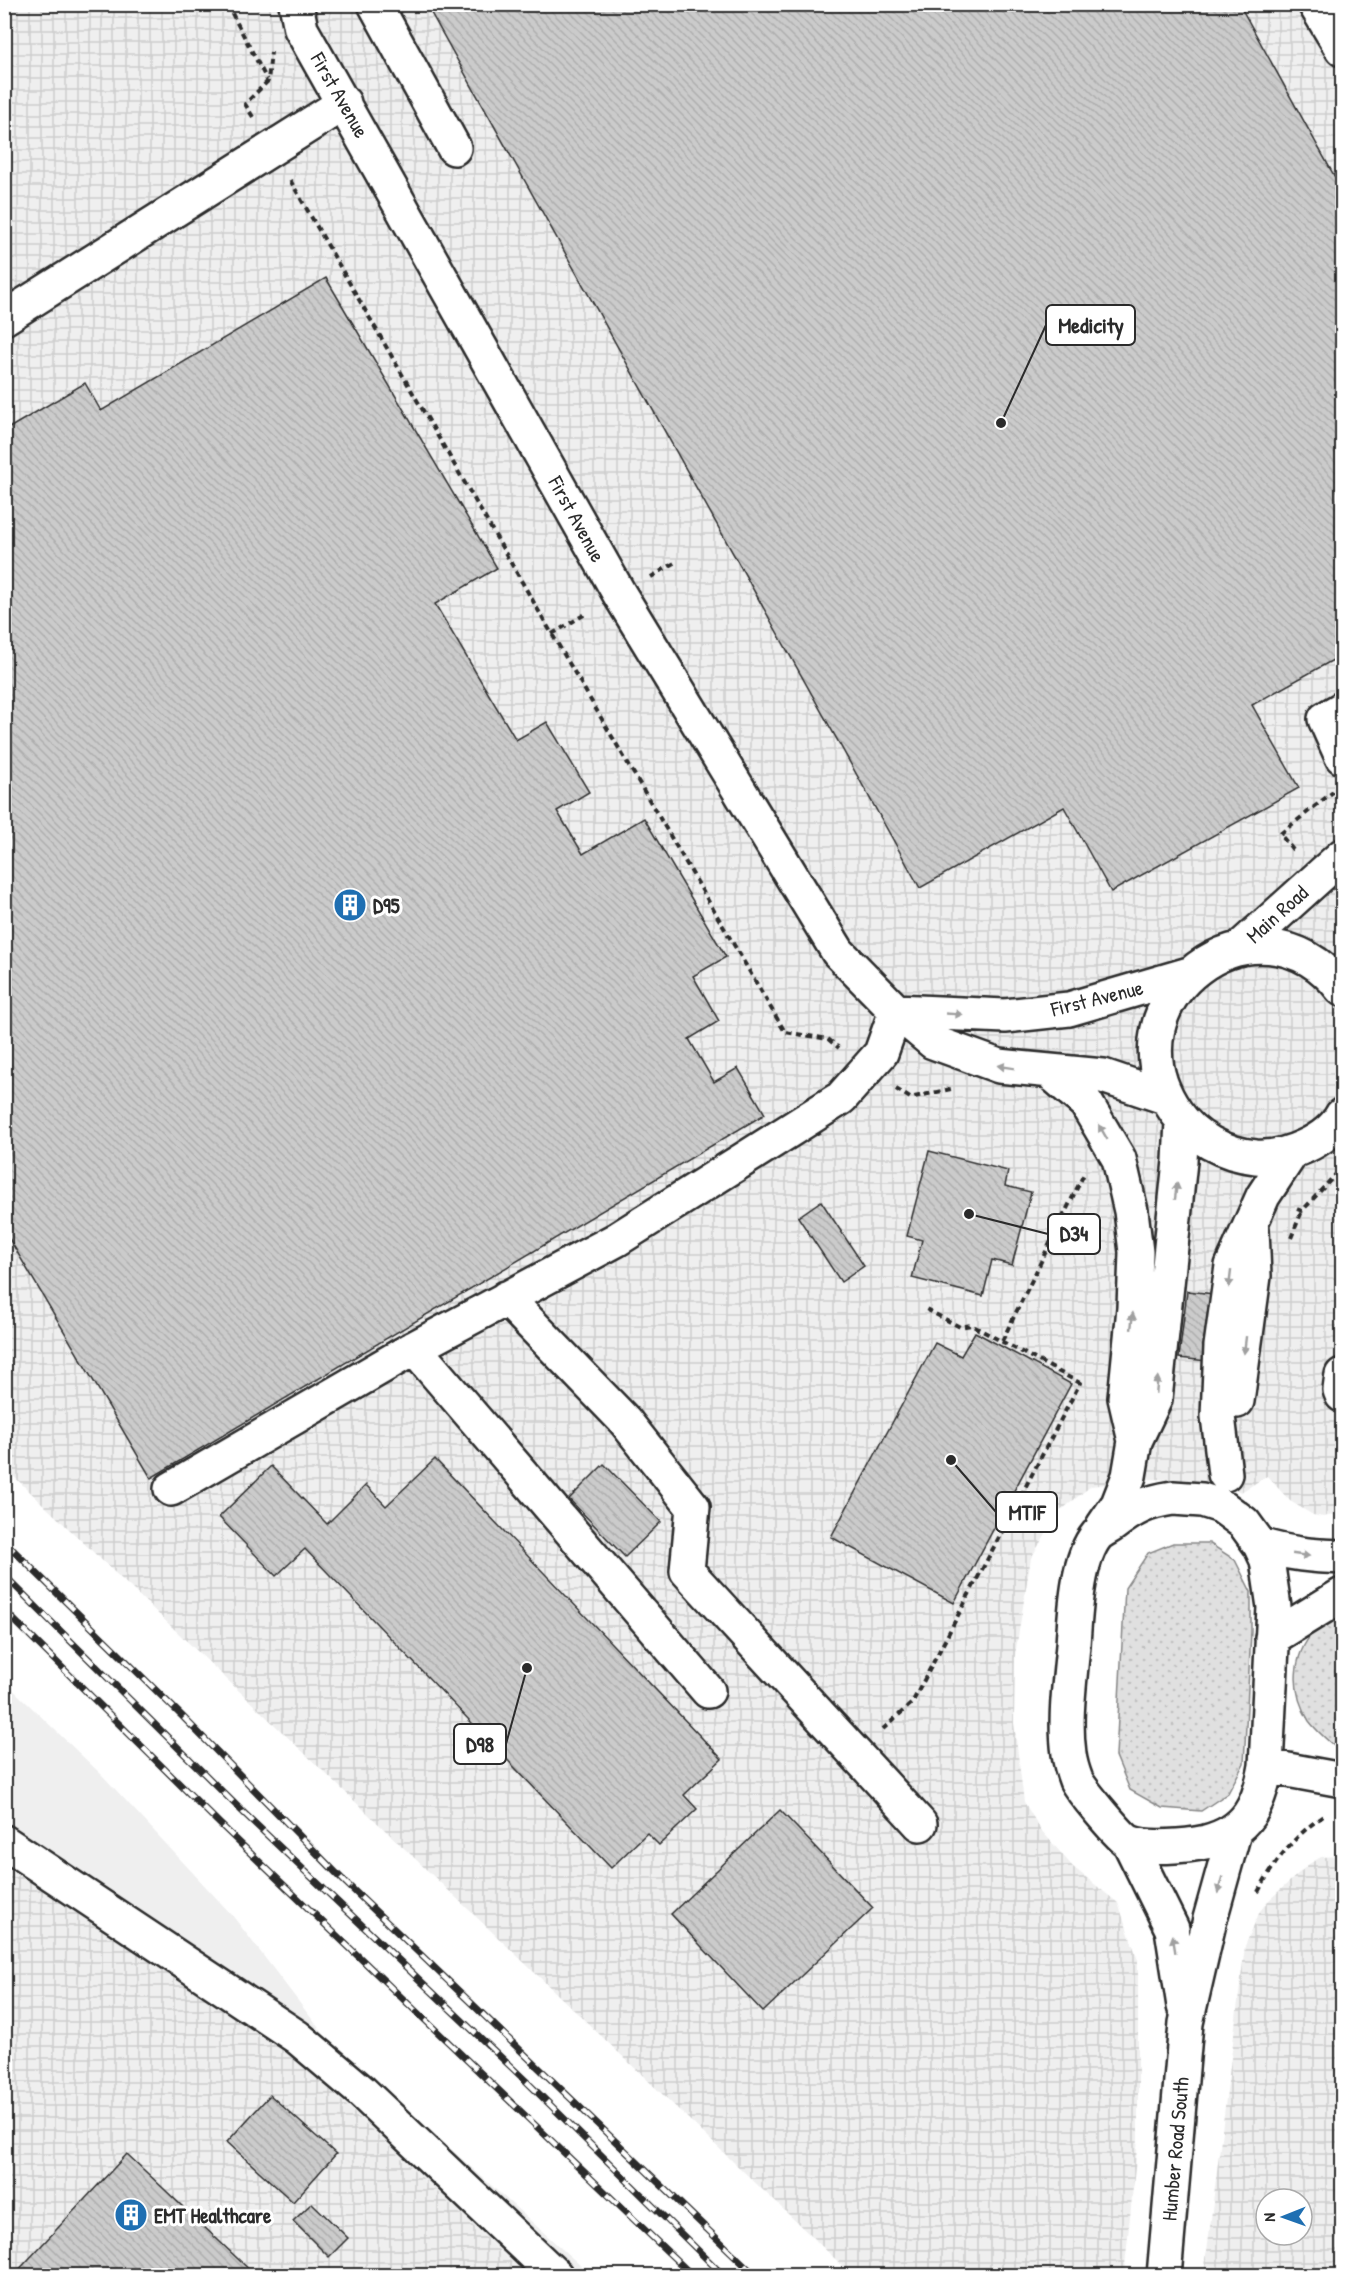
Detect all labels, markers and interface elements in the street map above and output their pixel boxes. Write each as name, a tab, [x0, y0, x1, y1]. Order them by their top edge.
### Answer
street label: First Avenue	[303, 46, 376, 143]
callout: Medicity	[1046, 305, 1135, 345]
text: Medicity	[1058, 310, 1125, 341]
street label: First Avenue	[541, 470, 612, 567]
street label: Main Road	[1240, 878, 1314, 950]
building icon: D95	[332, 887, 368, 923]
place label: D95	[373, 891, 400, 920]
street label: First Avenue	[1047, 973, 1146, 1024]
one-way arrow	[945, 1009, 964, 1018]
one-way arrow	[996, 1062, 1015, 1071]
one-way arrow	[1098, 1123, 1108, 1140]
one-way arrow	[1172, 1182, 1181, 1201]
callout: D34	[1048, 1214, 1100, 1254]
text: D34	[1060, 1218, 1088, 1248]
one-way arrow	[1225, 1270, 1235, 1289]
one-way arrow	[1127, 1311, 1137, 1330]
one-way arrow	[1241, 1335, 1250, 1354]
one-way arrow	[1152, 1376, 1162, 1395]
callout: MTIF	[996, 1492, 1057, 1532]
text: MTIF	[1009, 1497, 1047, 1527]
one-way arrow	[1292, 1550, 1311, 1559]
callout: D98	[454, 1724, 506, 1764]
text: D98	[466, 1729, 494, 1759]
one-way arrow	[1214, 1876, 1224, 1894]
one-way arrow	[1169, 1935, 1178, 1954]
street label: Humber Road South	[1154, 2076, 1196, 2222]
north arrow	[1254, 2187, 1314, 2247]
building icon: EMT Healthcare	[113, 2197, 149, 2233]
place label: EMT Healthcare	[154, 2201, 272, 2230]
text: N	[1258, 2212, 1280, 2222]

